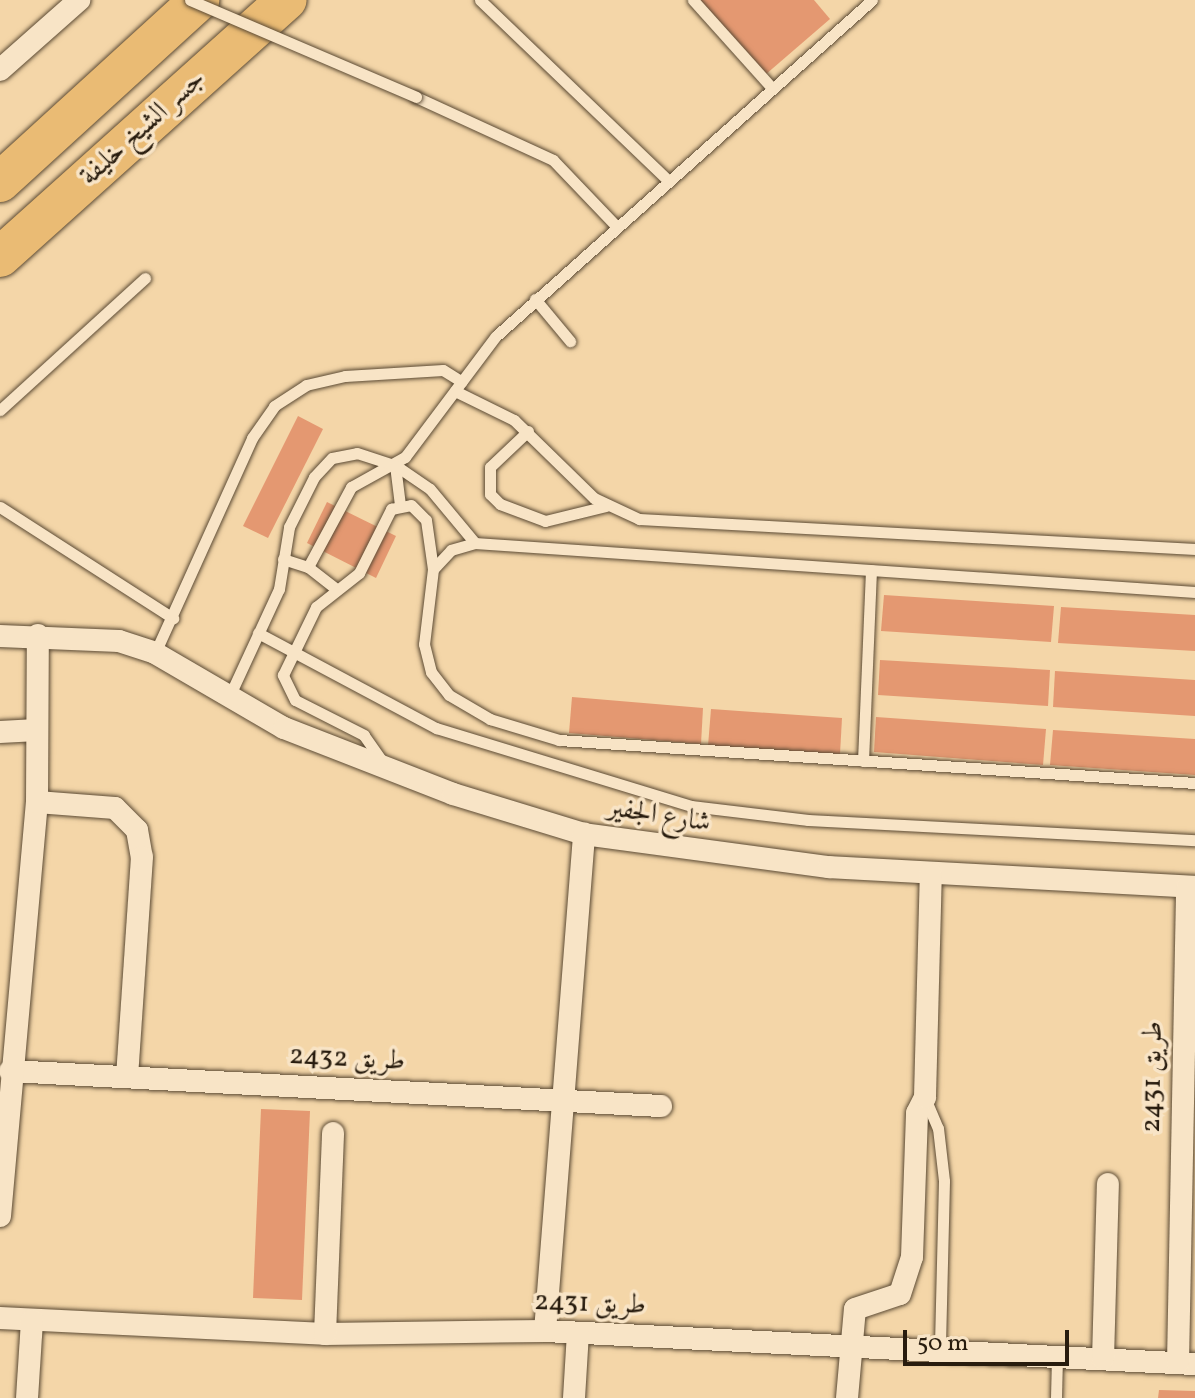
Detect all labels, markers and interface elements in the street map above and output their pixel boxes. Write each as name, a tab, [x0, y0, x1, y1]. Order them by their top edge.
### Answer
street label: جسر الشيخ خليفة	[73, 63, 213, 193]
street label: شارع الجفير	[605, 791, 713, 841]
street label: طريق 2431	[1135, 1021, 1171, 1133]
street label: طريق 2432	[288, 1039, 406, 1079]
street label: طريق 2431	[534, 1285, 646, 1323]
scale bar	[907, 1314, 1073, 1364]
text: 50 m	[917, 1327, 969, 1361]

